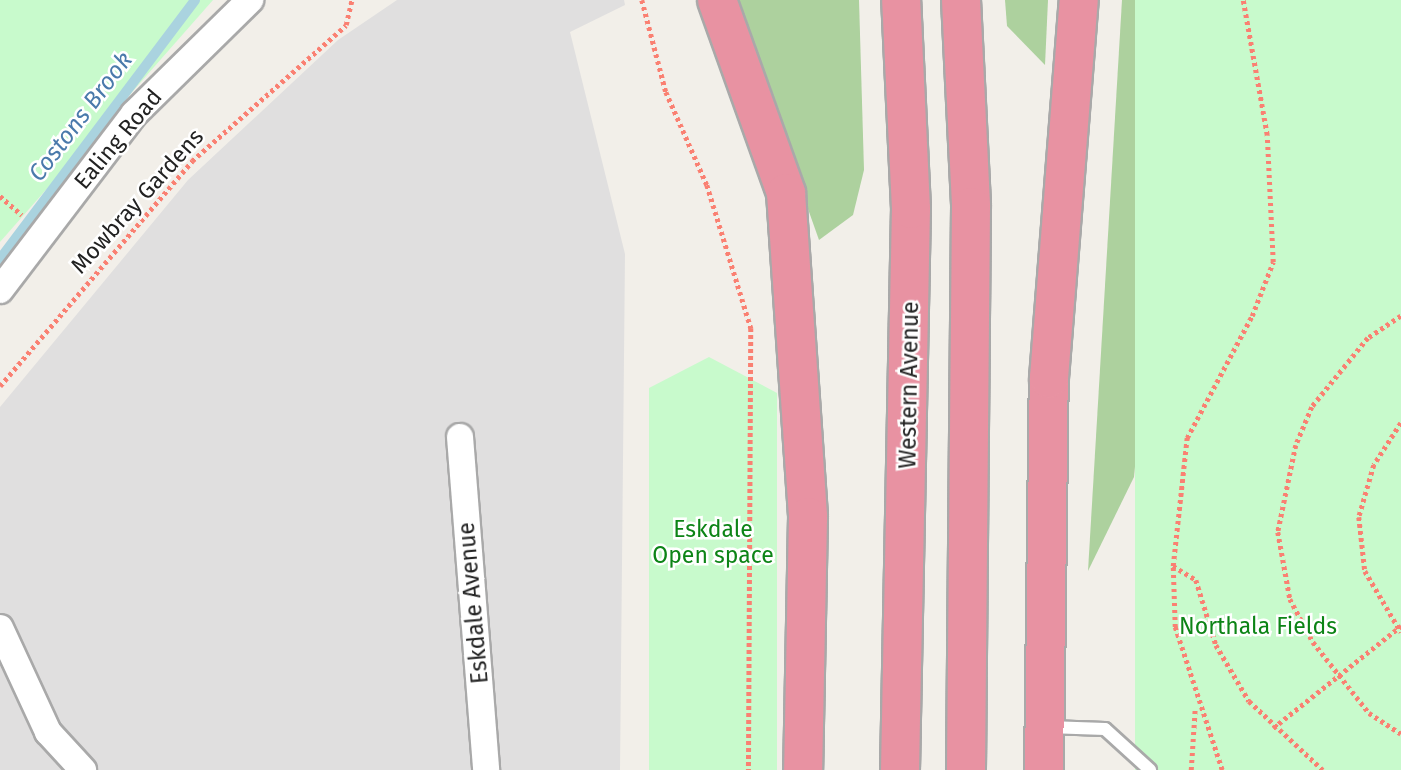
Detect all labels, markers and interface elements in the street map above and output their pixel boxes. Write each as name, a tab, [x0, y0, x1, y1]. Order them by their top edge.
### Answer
water label: Costons Brook	[23, 47, 139, 187]
street label: Ealing Road	[68, 83, 168, 195]
street label: Mowbray Gardens	[65, 123, 209, 279]
street label: Western Avenue	[894, 301, 924, 469]
park label: Eskdale Open space	[652, 515, 774, 569]
street label: Eskdale Avenue	[452, 521, 494, 685]
park label: Northala Fields	[1179, 612, 1337, 640]

